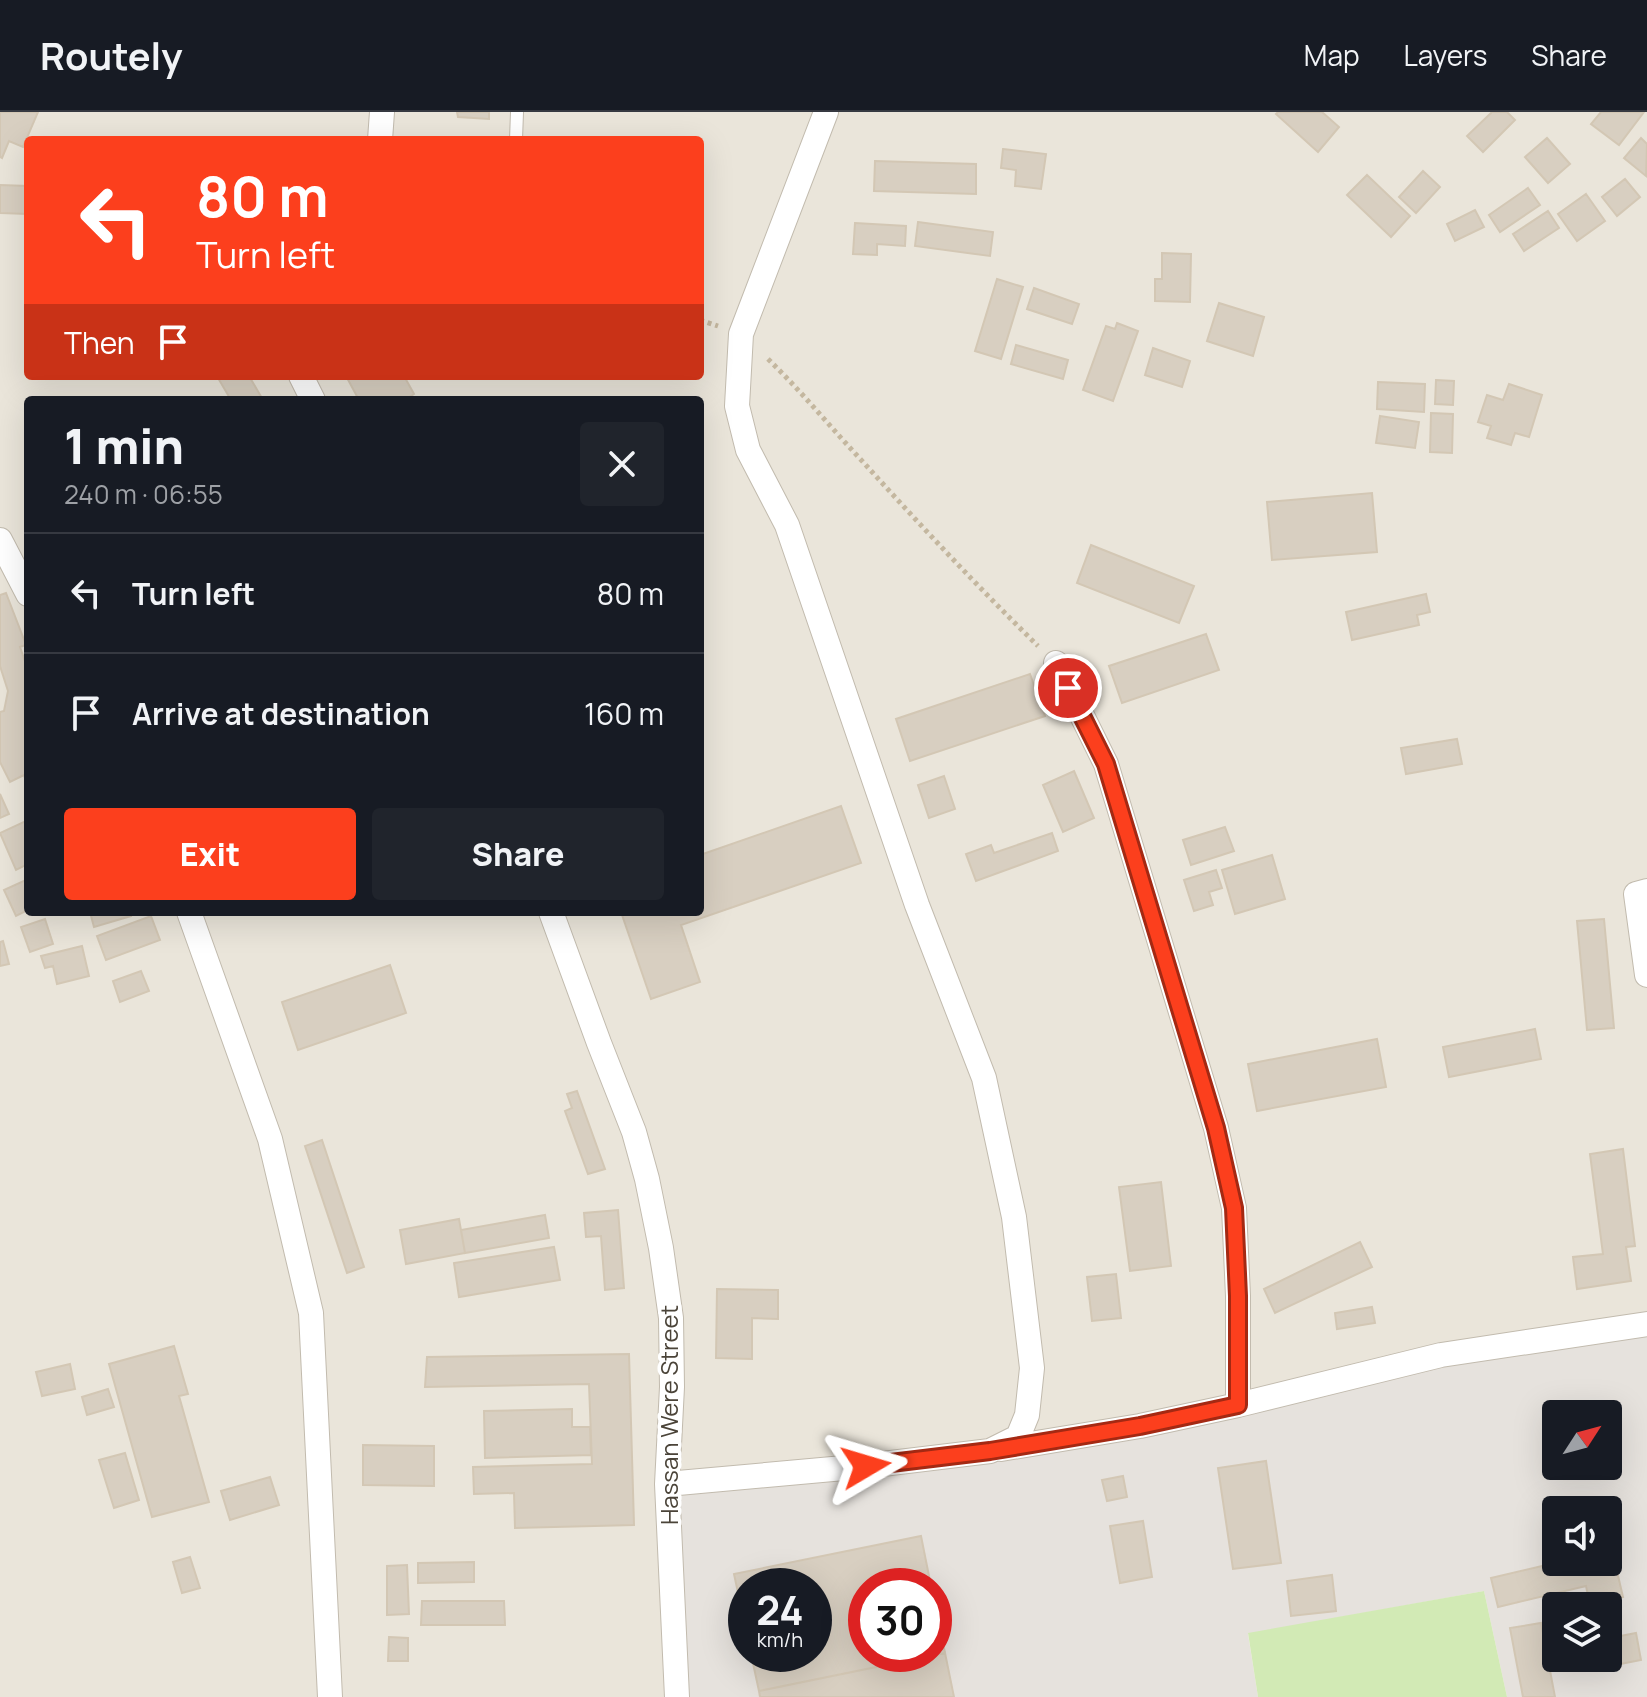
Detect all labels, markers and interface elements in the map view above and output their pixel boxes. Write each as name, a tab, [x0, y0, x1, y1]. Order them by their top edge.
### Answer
text: Routely	[40, 29, 183, 81]
text: Map	[1304, 36, 1360, 74]
text: Layers	[1404, 36, 1487, 74]
text: Share	[1531, 36, 1607, 74]
text: 80 m	[196, 157, 329, 234]
icon: left	[64, 168, 168, 272]
text: Turn left	[196, 230, 335, 279]
icon: arrive	[151, 320, 195, 364]
text: Then	[64, 322, 135, 363]
text: 1 min	[64, 413, 184, 478]
button: close	[580, 422, 664, 506]
text: 240 m · 06:55	[64, 476, 223, 512]
icon: left	[64, 571, 108, 615]
text: Turn left	[132, 573, 255, 614]
text: 80 m	[597, 573, 664, 614]
pin	[1034, 654, 1102, 722]
icon: arrive	[1046, 666, 1090, 710]
icon: arrive	[64, 691, 108, 735]
text: Arrive at destination	[132, 693, 430, 734]
text: 160 m	[584, 693, 664, 734]
button: Exit	[64, 808, 356, 900]
button: Share	[372, 808, 664, 900]
street label: Hassan Were Street	[652, 1305, 685, 1525]
north arrow	[1542, 1400, 1622, 1480]
map controls	[1542, 1400, 1622, 1672]
position arrow	[824, 1424, 908, 1508]
button: sound	[1542, 1496, 1622, 1576]
speed limit sign: 30	[848, 1568, 952, 1672]
text: 24	[756, 1582, 804, 1637]
button: layers	[1542, 1592, 1622, 1672]
text: km/h	[757, 1626, 803, 1653]

